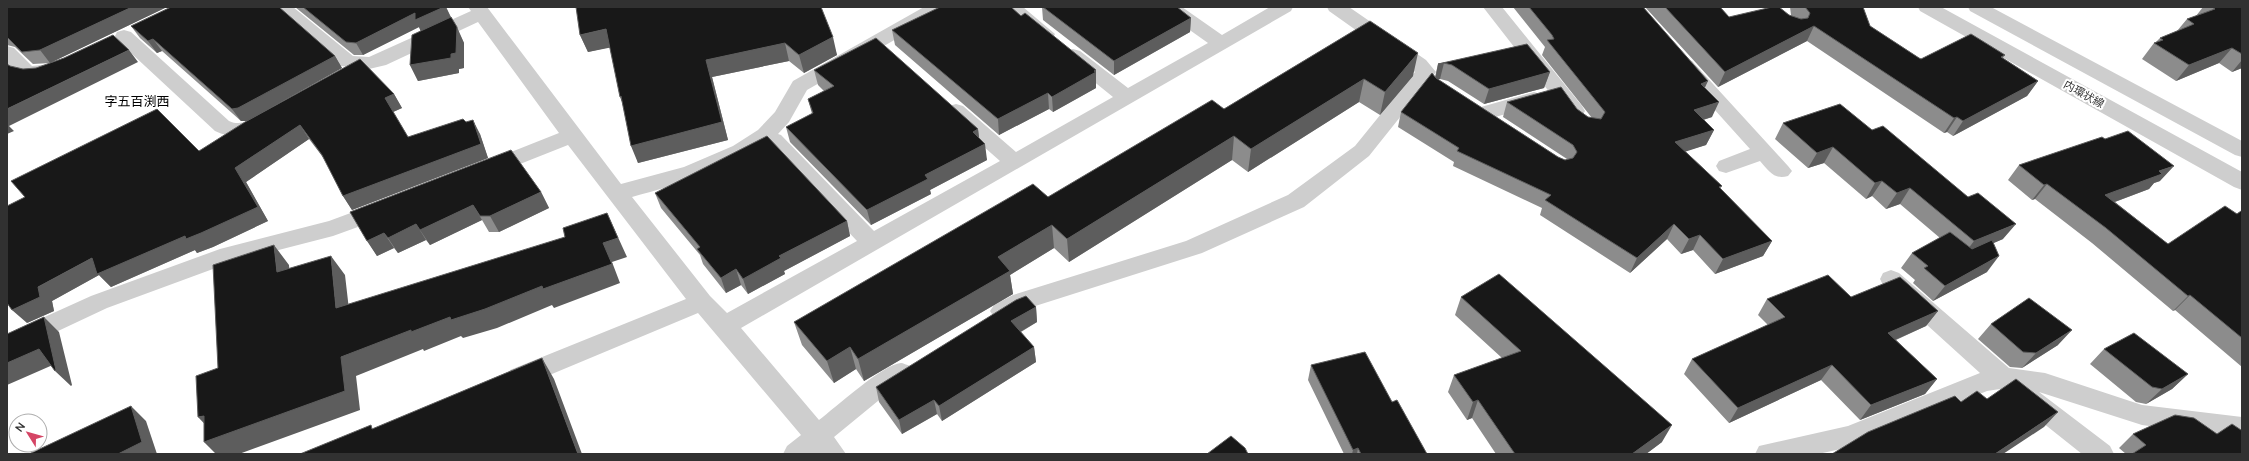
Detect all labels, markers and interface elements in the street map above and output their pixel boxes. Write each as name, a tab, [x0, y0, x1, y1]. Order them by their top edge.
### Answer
street label: 内環状線	[2061, 77, 2107, 112]
district label: 字五百渕西	[104, 93, 170, 111]
north arrow	[8, 413, 48, 453]
text: N	[12, 419, 29, 435]

